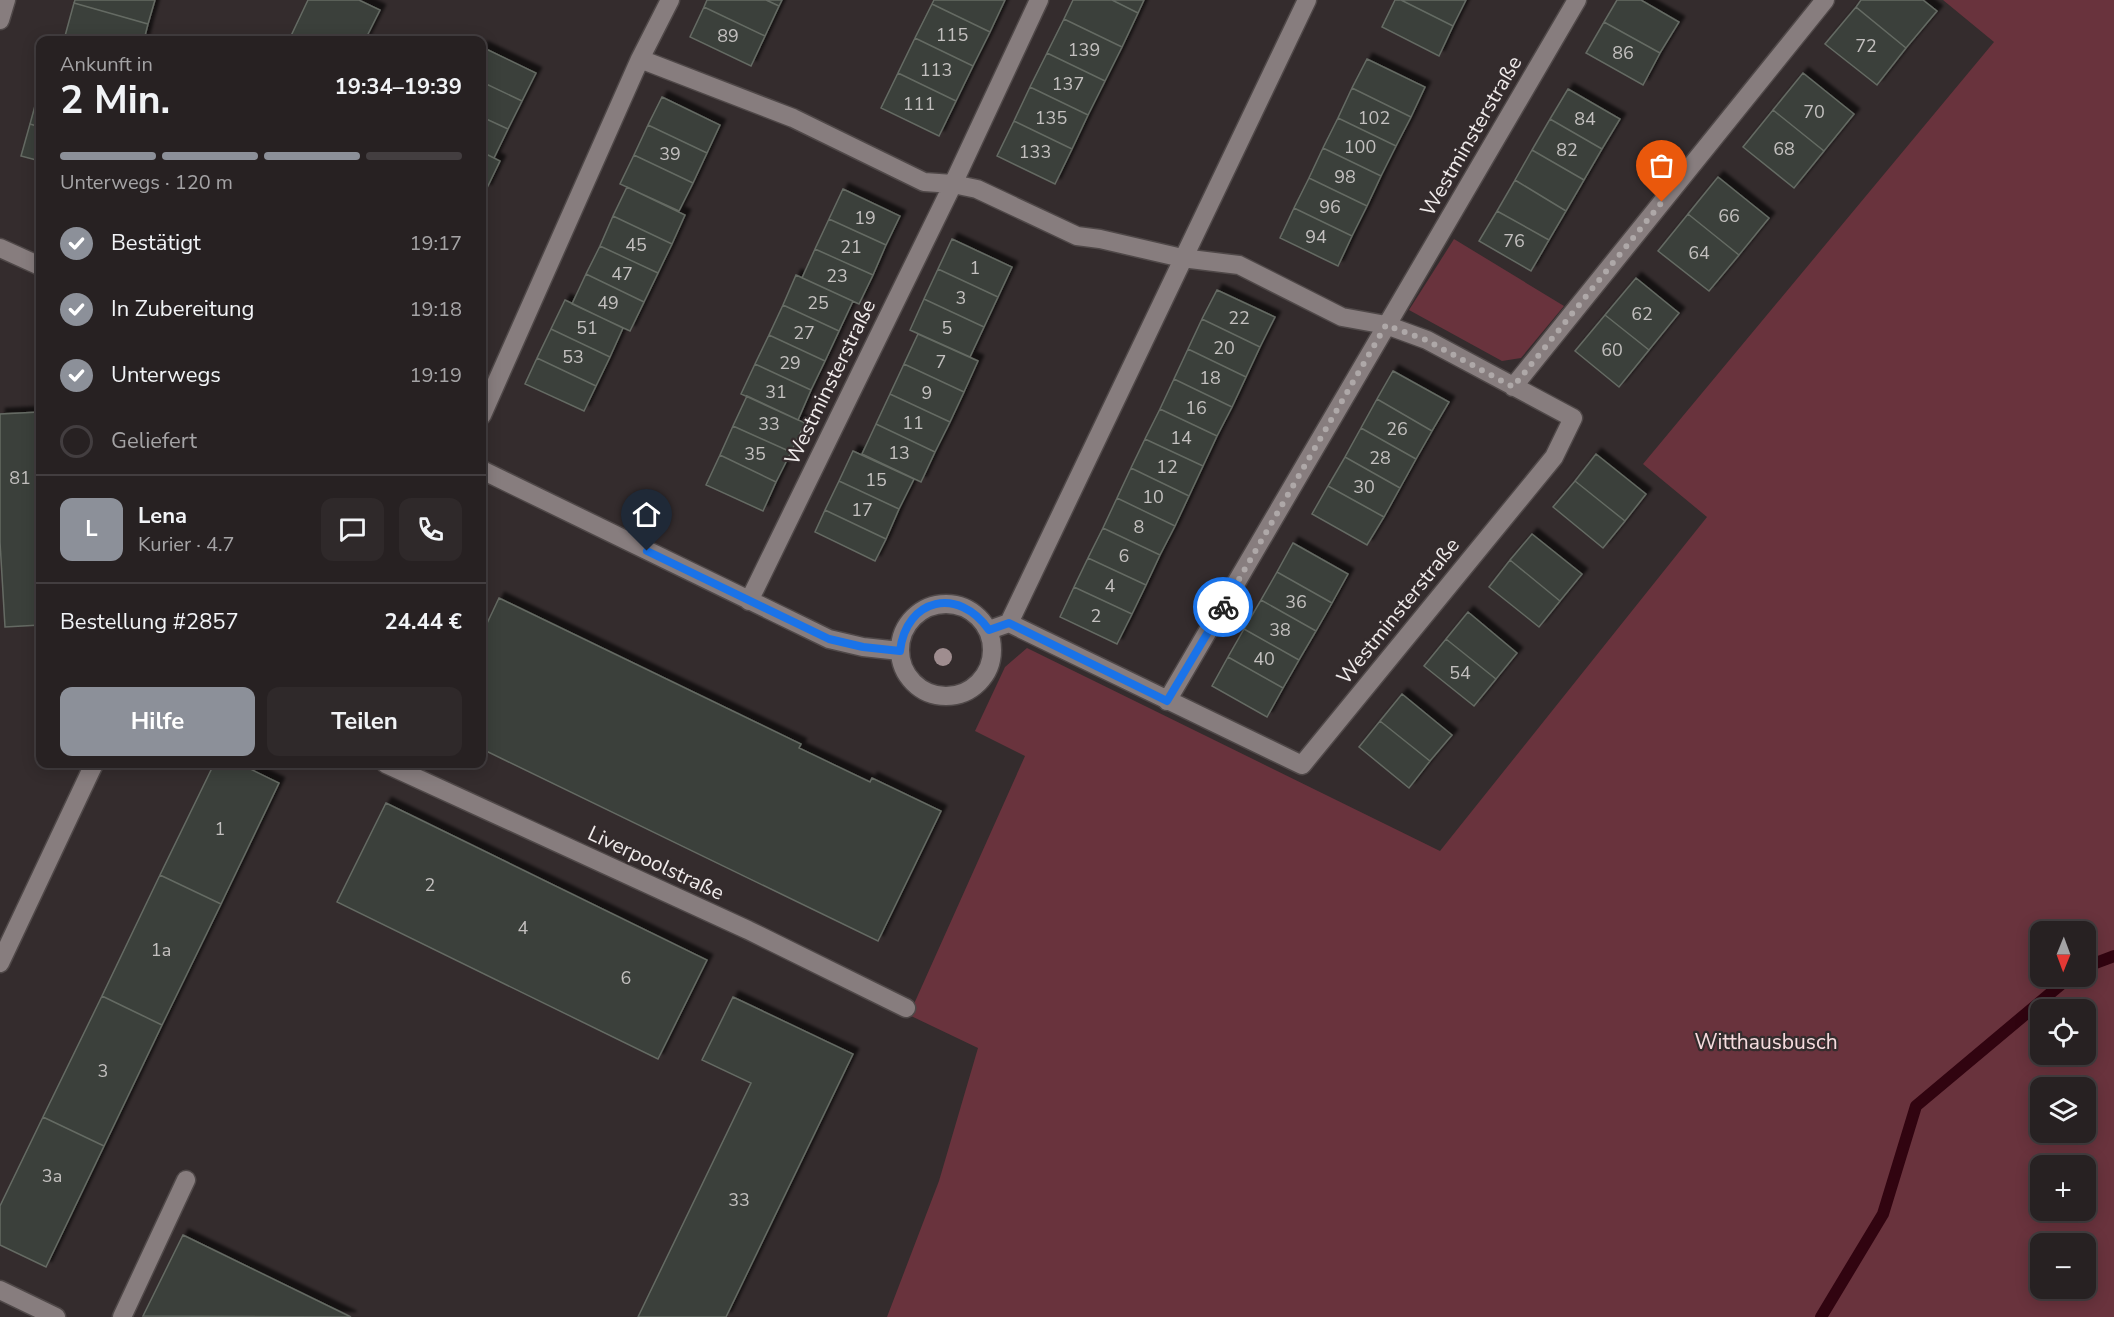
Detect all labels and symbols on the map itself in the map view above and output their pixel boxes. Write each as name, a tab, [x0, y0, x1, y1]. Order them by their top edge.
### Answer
house number: 115	[936, 23, 968, 47]
house number: 89	[717, 24, 739, 48]
house number: 72	[1855, 34, 1877, 58]
house number: 139	[1068, 38, 1100, 62]
house number: 86	[1612, 41, 1634, 65]
street label: Westminsterstraße	[1414, 51, 1528, 221]
house number: 113	[920, 58, 952, 82]
house number: 137	[1052, 72, 1084, 96]
house number: 111	[903, 92, 935, 116]
house number: 70	[1803, 100, 1825, 124]
house number: 135	[1035, 106, 1067, 130]
house number: 102	[1358, 106, 1390, 130]
house number: 84	[1574, 107, 1596, 131]
house number: 100	[1344, 135, 1376, 159]
house number: 68	[1773, 137, 1795, 161]
house number: 82	[1556, 138, 1578, 162]
house number: 133	[1019, 140, 1051, 164]
pin	[1636, 140, 1687, 202]
house number: 39	[659, 142, 681, 166]
house number: 98	[1334, 165, 1356, 189]
house number: 96	[1319, 195, 1341, 219]
house number: 66	[1718, 204, 1740, 228]
house number: 19	[854, 206, 876, 230]
house number: 94	[1305, 225, 1327, 249]
house number: 76	[1503, 229, 1525, 253]
house number: 45	[625, 233, 647, 257]
house number: 21	[840, 235, 862, 259]
house number: 64	[1688, 241, 1710, 265]
house number: 1	[970, 256, 980, 280]
house number: 47	[611, 262, 633, 286]
house number: 23	[826, 264, 848, 288]
house number: 3	[956, 286, 966, 310]
house number: 49	[597, 291, 619, 315]
house number: 25	[807, 291, 829, 315]
street label: Westminsterstraße	[778, 295, 882, 469]
house number: 62	[1631, 302, 1653, 326]
house number: 22	[1228, 306, 1250, 330]
house number: 51	[576, 316, 598, 340]
house number: 5	[942, 316, 952, 340]
house number: 27	[793, 321, 815, 345]
house number: 20	[1213, 336, 1235, 360]
house number: 60	[1601, 338, 1623, 362]
house number: 53	[562, 345, 584, 369]
house number: 7	[936, 350, 946, 374]
house number: 29	[779, 351, 801, 375]
house number: 18	[1199, 366, 1221, 390]
house number: 31	[765, 380, 787, 404]
house number: 9	[922, 381, 932, 405]
house number: 16	[1185, 396, 1207, 420]
house number: 11	[902, 411, 924, 435]
house number: 33	[758, 412, 780, 436]
house number: 26	[1386, 417, 1408, 441]
house number: 14	[1170, 426, 1192, 450]
house number: 13	[888, 441, 910, 465]
house number: 35	[744, 442, 766, 466]
house number: 28	[1369, 446, 1391, 470]
house number: 12	[1156, 455, 1178, 479]
house number: 81	[9, 466, 31, 490]
house number: 15	[865, 468, 887, 492]
house number: 30	[1353, 475, 1375, 499]
house number: 10	[1142, 485, 1164, 509]
pin	[621, 489, 672, 551]
house number: 17	[851, 498, 873, 522]
house number: 8	[1134, 515, 1144, 539]
street label: Westminsterstraße	[1330, 532, 1466, 690]
house number: 6	[1119, 544, 1129, 568]
house number: 4	[1105, 574, 1116, 598]
courier	[1193, 577, 1253, 637]
house number: 36	[1285, 590, 1307, 614]
house number: 2	[1091, 604, 1101, 628]
house number: 38	[1269, 618, 1291, 642]
house number: 40	[1253, 647, 1275, 671]
house number: 54	[1449, 661, 1471, 685]
house number: 1	[215, 817, 225, 841]
street label: Liverpoolstraße	[583, 819, 729, 907]
house number: 2	[425, 873, 435, 897]
house number: 4	[518, 916, 529, 940]
north arrow	[2030, 921, 2096, 987]
house number: 1a	[151, 938, 171, 962]
house number: 6	[621, 966, 631, 990]
park label: Witthausbusch	[1694, 1028, 1838, 1056]
house number: 3	[98, 1059, 108, 1083]
house number: 3a	[42, 1164, 62, 1188]
house number: 33	[728, 1188, 750, 1212]

